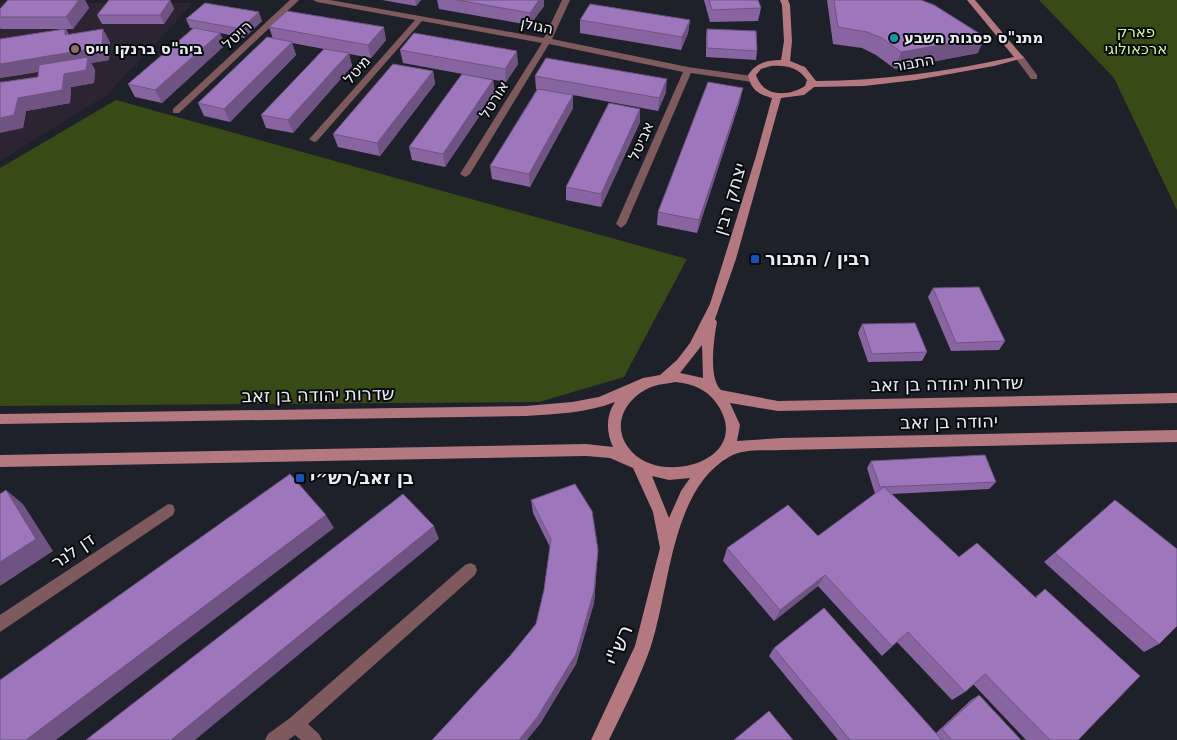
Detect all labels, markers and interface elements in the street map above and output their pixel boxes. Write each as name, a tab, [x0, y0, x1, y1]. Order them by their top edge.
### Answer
street label: הגולן	[519, 14, 555, 38]
street label: רויטל	[218, 17, 256, 53]
park label: פארק ארכאולוגי	[1105, 23, 1167, 58]
place label: מתנ"ס פסגות השבע	[904, 29, 1043, 47]
marker: מתנ"ס פסגות השבע	[888, 32, 900, 44]
place label: ביה"ס ברנקו וייס	[85, 40, 203, 58]
marker: ביה"ס ברנקו וייס	[69, 43, 81, 55]
street label: התבור	[892, 51, 936, 75]
street label: מיטל	[340, 52, 374, 88]
street label: אורטל	[476, 78, 512, 122]
street label: אביטל	[625, 119, 657, 163]
street label: יצחק רבין	[709, 160, 750, 238]
place label: רבין / התבור	[765, 248, 870, 269]
marker: רבין / התבור	[749, 253, 761, 265]
street label: שדרות יהודה בן זאב	[870, 372, 1024, 395]
street label: שדרות יהודה בן זאב	[241, 383, 395, 406]
street label: יהודה בן זאב	[900, 410, 998, 433]
place label: בן זאב/רש״י	[310, 467, 414, 488]
marker: בן זאב/רש״י	[294, 472, 306, 484]
street label: דן לנר	[47, 528, 99, 573]
street label: רש"י	[600, 622, 638, 668]

